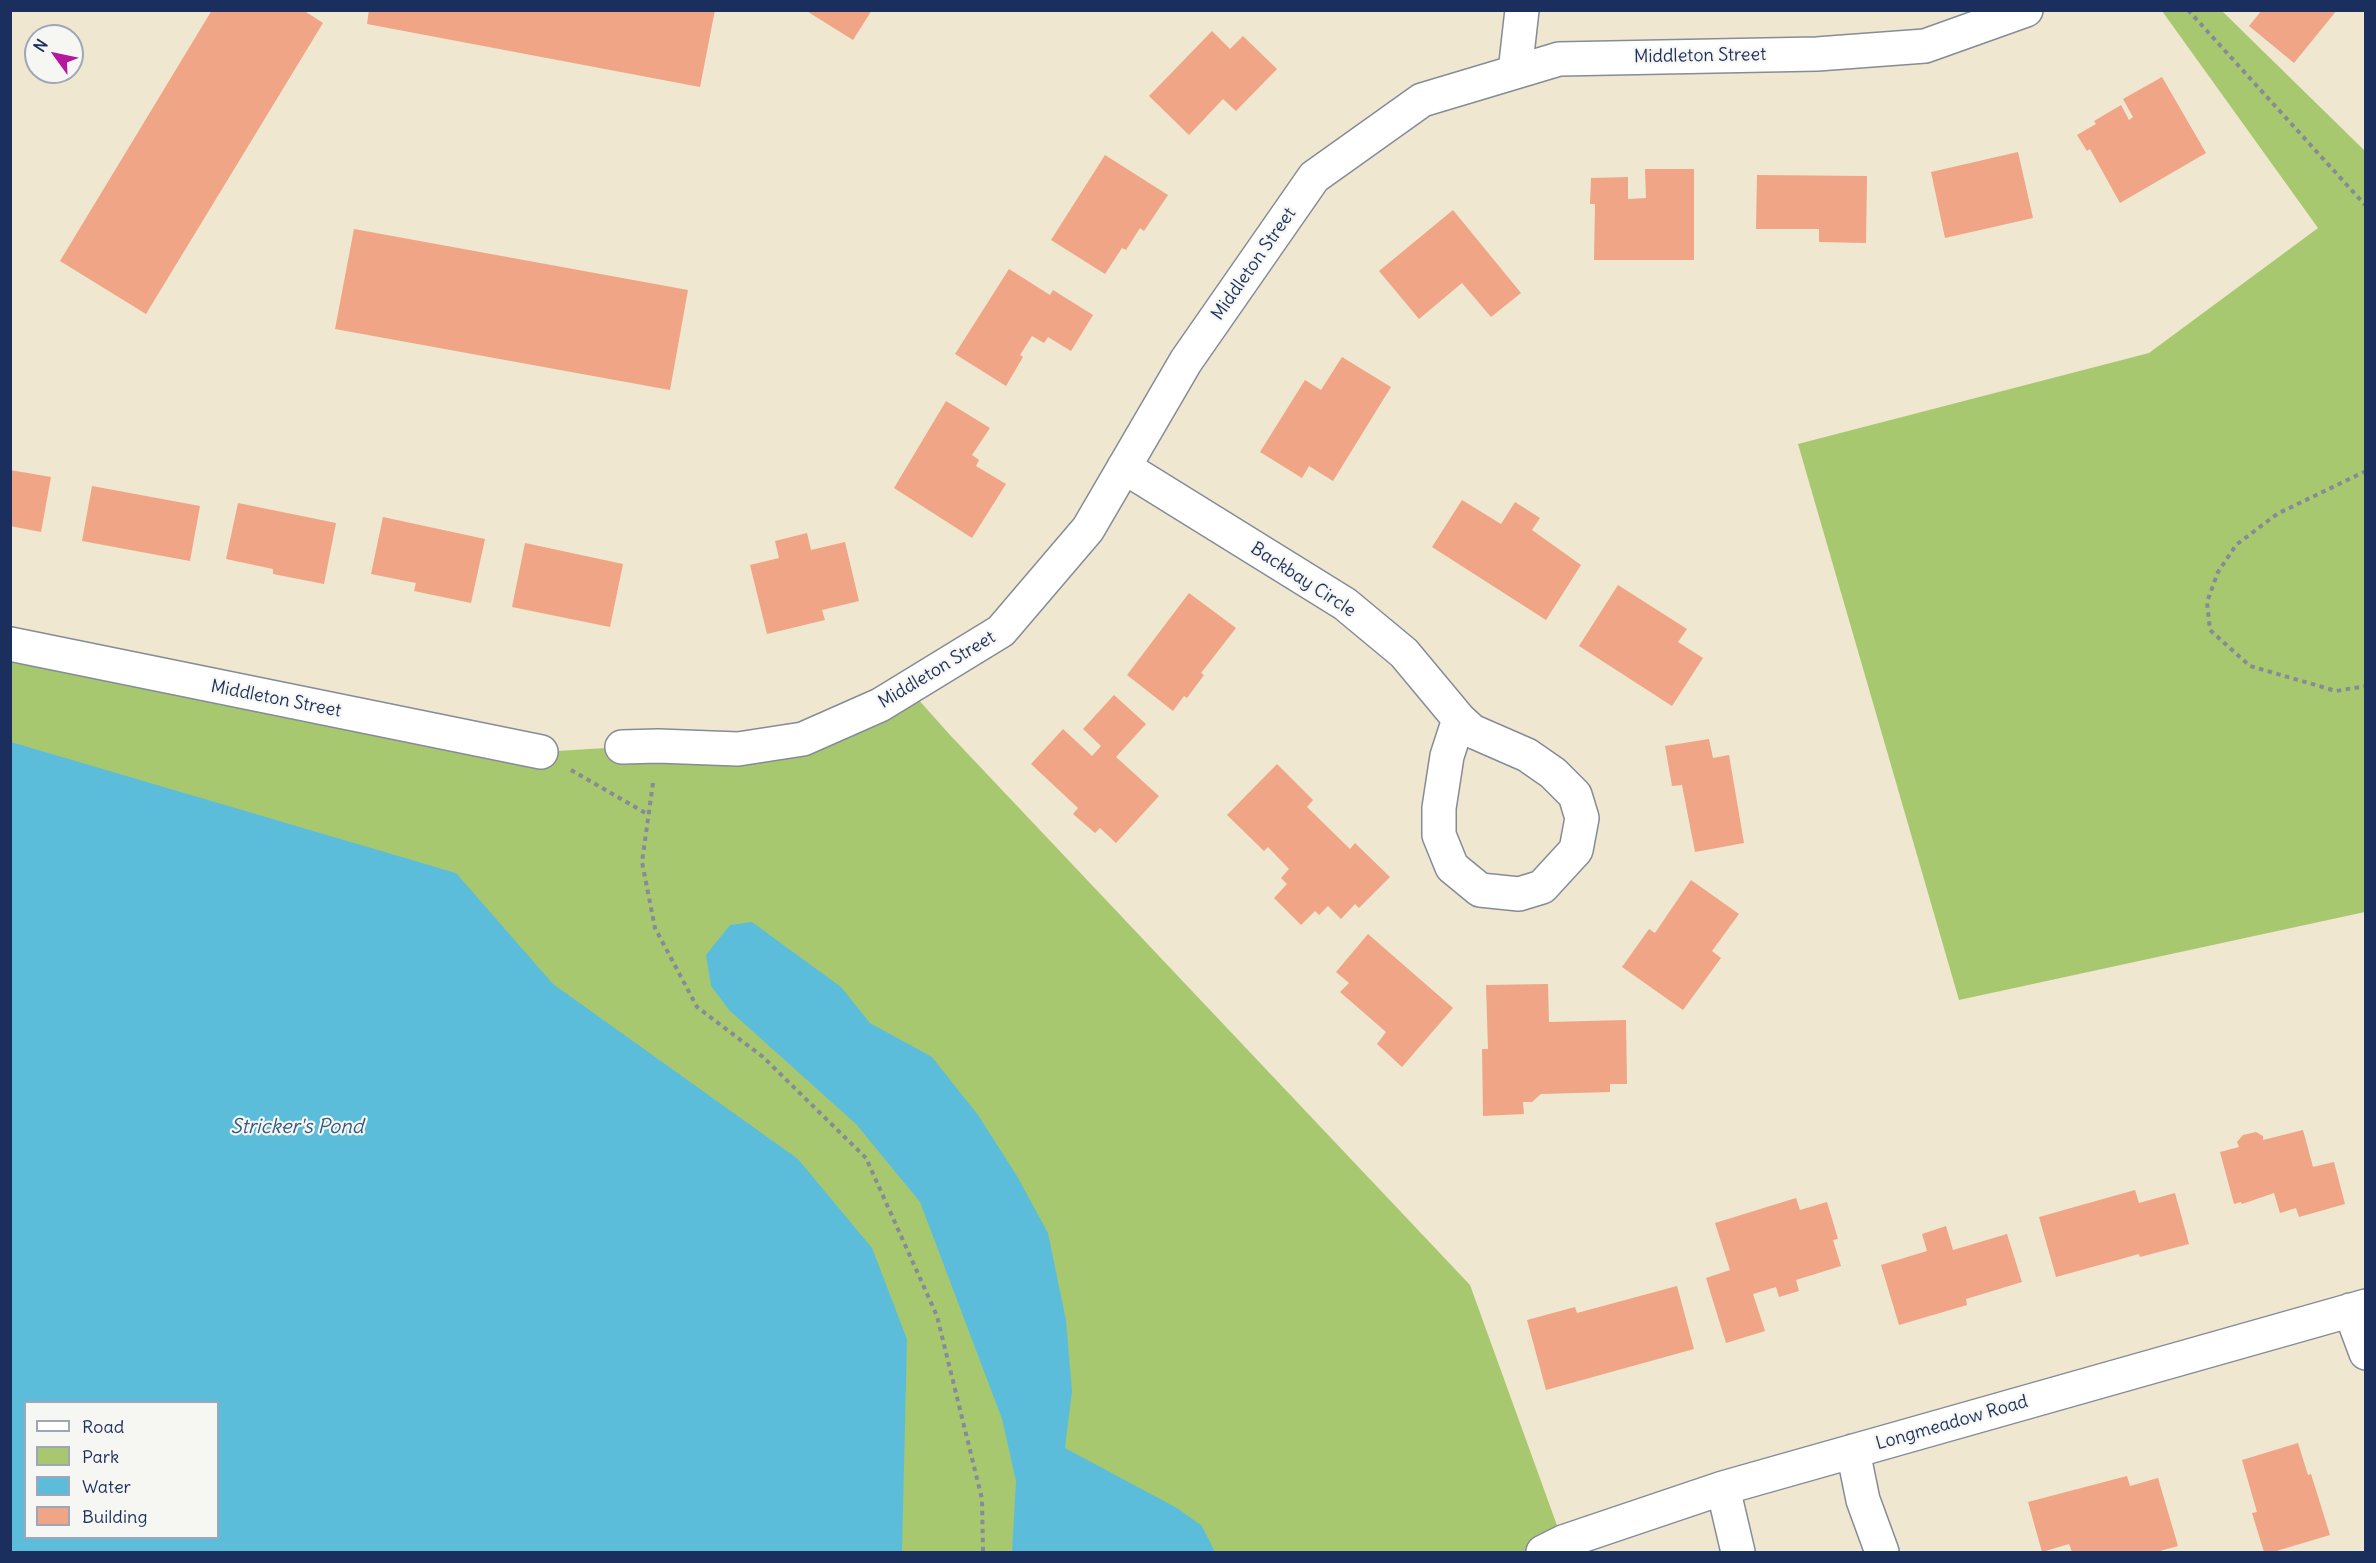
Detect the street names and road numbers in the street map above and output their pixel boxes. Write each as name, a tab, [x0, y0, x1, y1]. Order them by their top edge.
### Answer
street label: Middleton Street	[1634, 44, 1766, 68]
street label: Middleton Street	[1207, 204, 1301, 324]
street label: Backbay Circle	[1246, 538, 1360, 622]
street label: Middleton Street	[875, 627, 999, 713]
street label: Middleton Street	[209, 676, 343, 722]
street label: Longmeadow Road	[1873, 1391, 2031, 1455]

